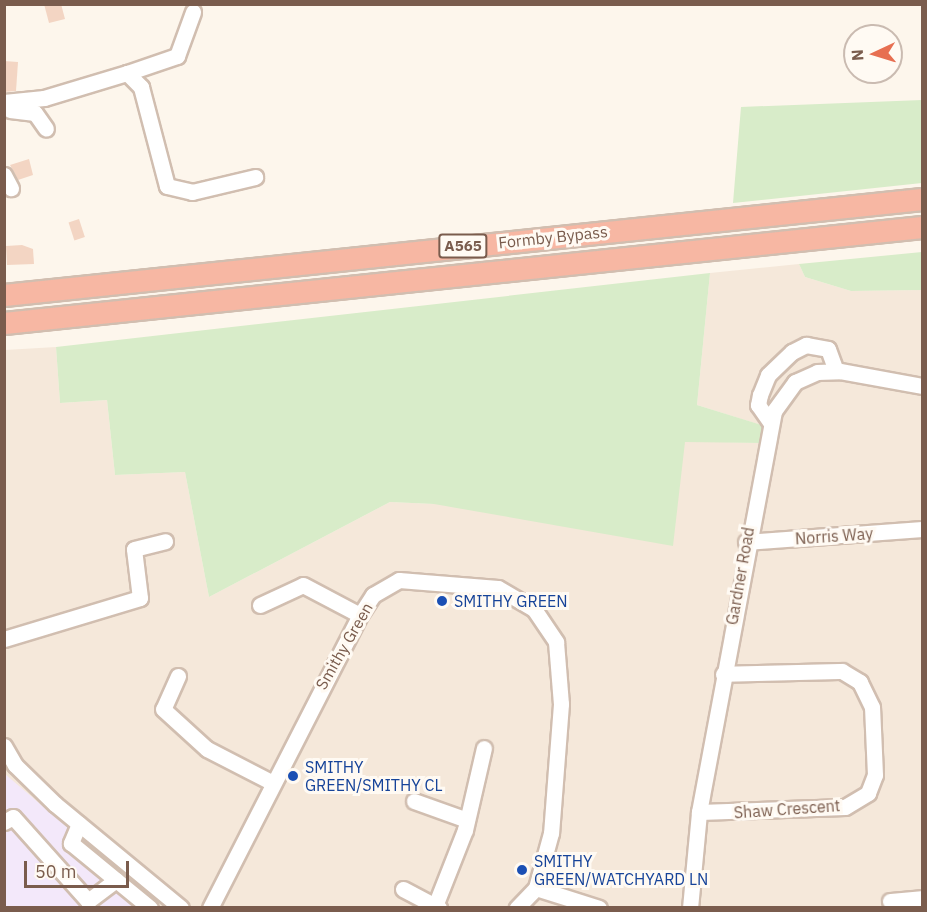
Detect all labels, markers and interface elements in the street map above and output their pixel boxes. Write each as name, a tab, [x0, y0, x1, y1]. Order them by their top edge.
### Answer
north arrow	[843, 24, 903, 84]
text: N	[847, 49, 867, 62]
street label: Formby Bypass	[497, 222, 609, 252]
road number: A565	[438, 234, 488, 258]
street label: Norris Way	[794, 524, 874, 548]
street label: Gardner Road	[722, 526, 758, 626]
place label: SMITHY GREEN	[454, 591, 568, 611]
marker: SMITHY GREEN	[435, 594, 449, 608]
street label: Smithy Green	[311, 599, 377, 693]
place label: SMITHY GREEN/SMITHY CL	[305, 757, 442, 795]
marker: SMITHY GREEN/SMITHY CL	[286, 769, 300, 783]
street label: Shaw Crescent	[733, 796, 841, 822]
scale bar	[27, 849, 132, 887]
place label: SMITHY GREEN/WATCHYARD LN	[534, 851, 708, 889]
text: 50 m	[35, 860, 77, 883]
marker: SMITHY GREEN/WATCHYARD LN	[515, 863, 529, 877]

